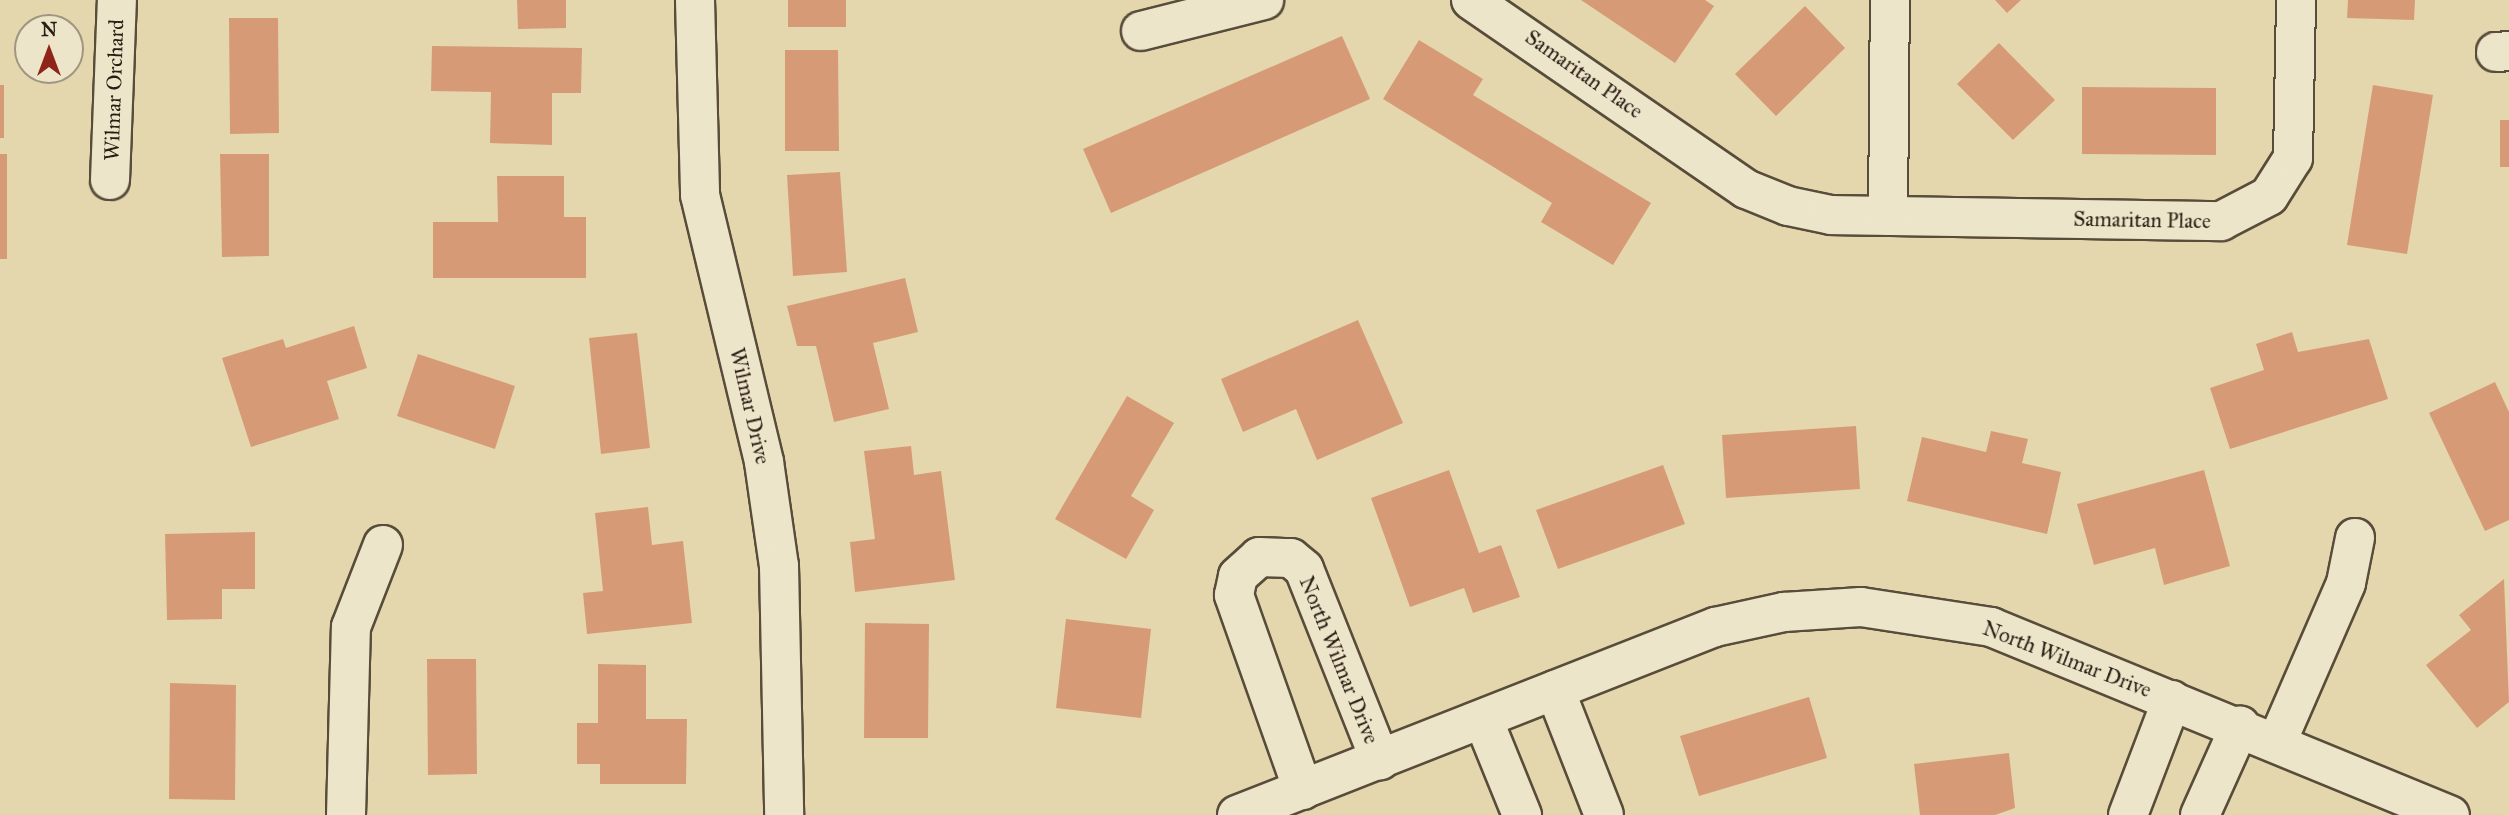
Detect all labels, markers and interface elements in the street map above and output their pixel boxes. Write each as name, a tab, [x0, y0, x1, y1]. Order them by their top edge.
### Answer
north arrow	[14, 14, 84, 84]
text: N	[41, 18, 57, 41]
street label: Wilmar Orchard	[99, 19, 129, 161]
street label: Samaritan Place	[1521, 24, 1647, 124]
street label: Samaritan Place	[2073, 206, 2211, 234]
street label: Wilmar Drive	[724, 345, 776, 467]
street label: North Wilmar Drive	[1294, 573, 1384, 747]
street label: North Wilmar Drive	[1979, 615, 2155, 703]

